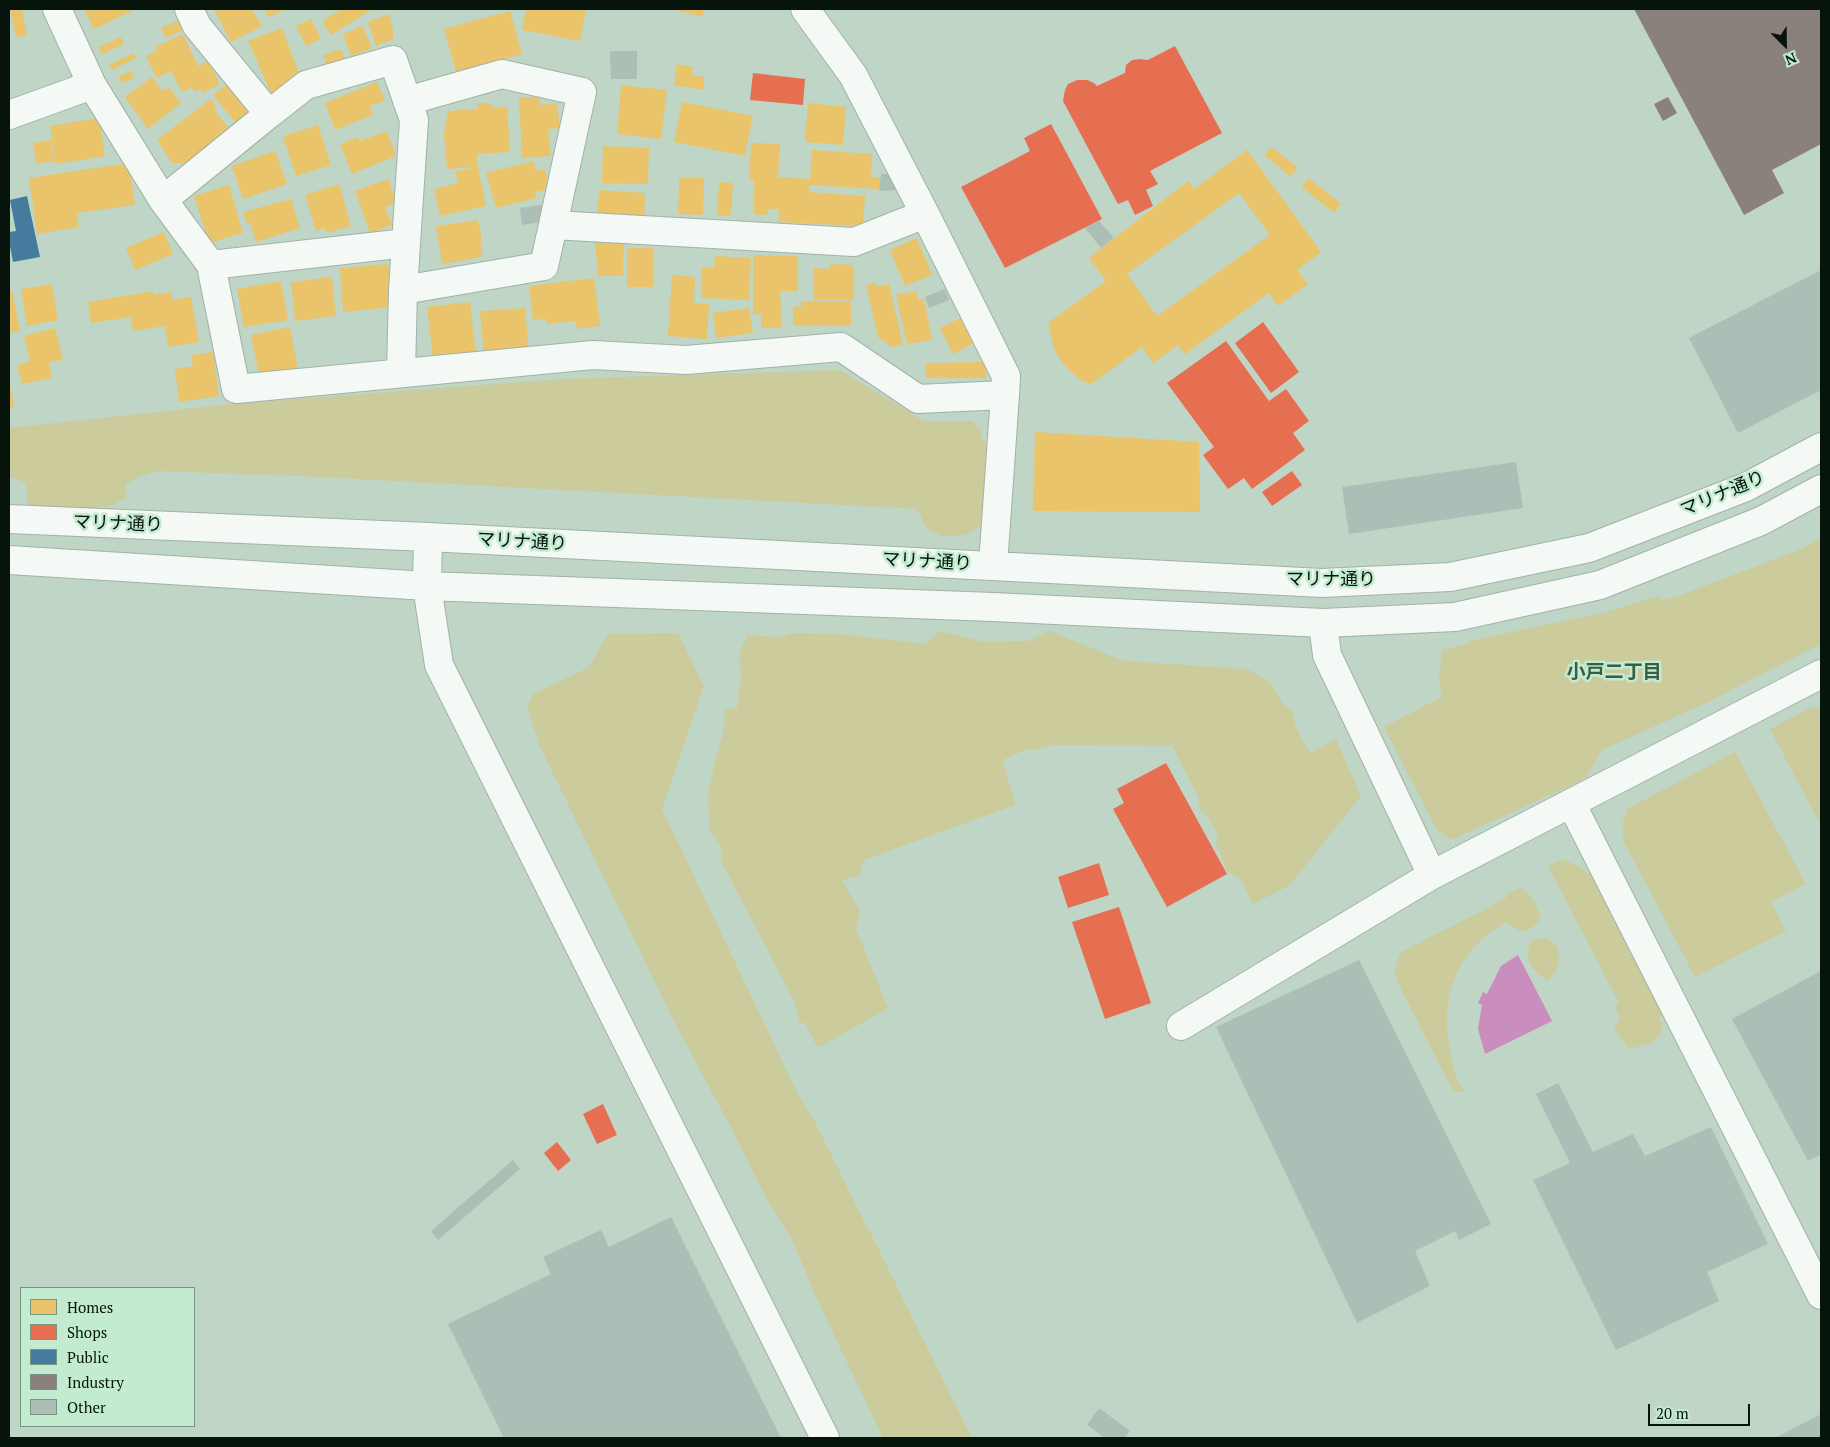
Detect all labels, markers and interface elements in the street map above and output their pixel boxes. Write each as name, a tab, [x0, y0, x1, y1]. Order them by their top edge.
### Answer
north arrow	[1760, 20, 1810, 70]
text: N	[1782, 48, 1800, 70]
street label: マリナ通り	[1677, 466, 1769, 522]
street label: マリナ通り	[73, 512, 163, 536]
street label: マリナ通り	[476, 529, 568, 555]
street label: マリナ通り	[881, 549, 973, 575]
street label: マリナ通り	[1286, 569, 1376, 591]
district label: 小戸二丁目	[1567, 662, 1661, 684]
legend	[20, 1287, 195, 1427]
text: Homes	[67, 1297, 113, 1317]
text: Shops	[67, 1322, 107, 1342]
text: Public	[67, 1347, 109, 1367]
text: Industry	[67, 1372, 124, 1392]
scale bar	[1650, 1394, 1752, 1426]
text: Other	[67, 1397, 106, 1417]
text: 20 m	[1656, 1403, 1689, 1423]

